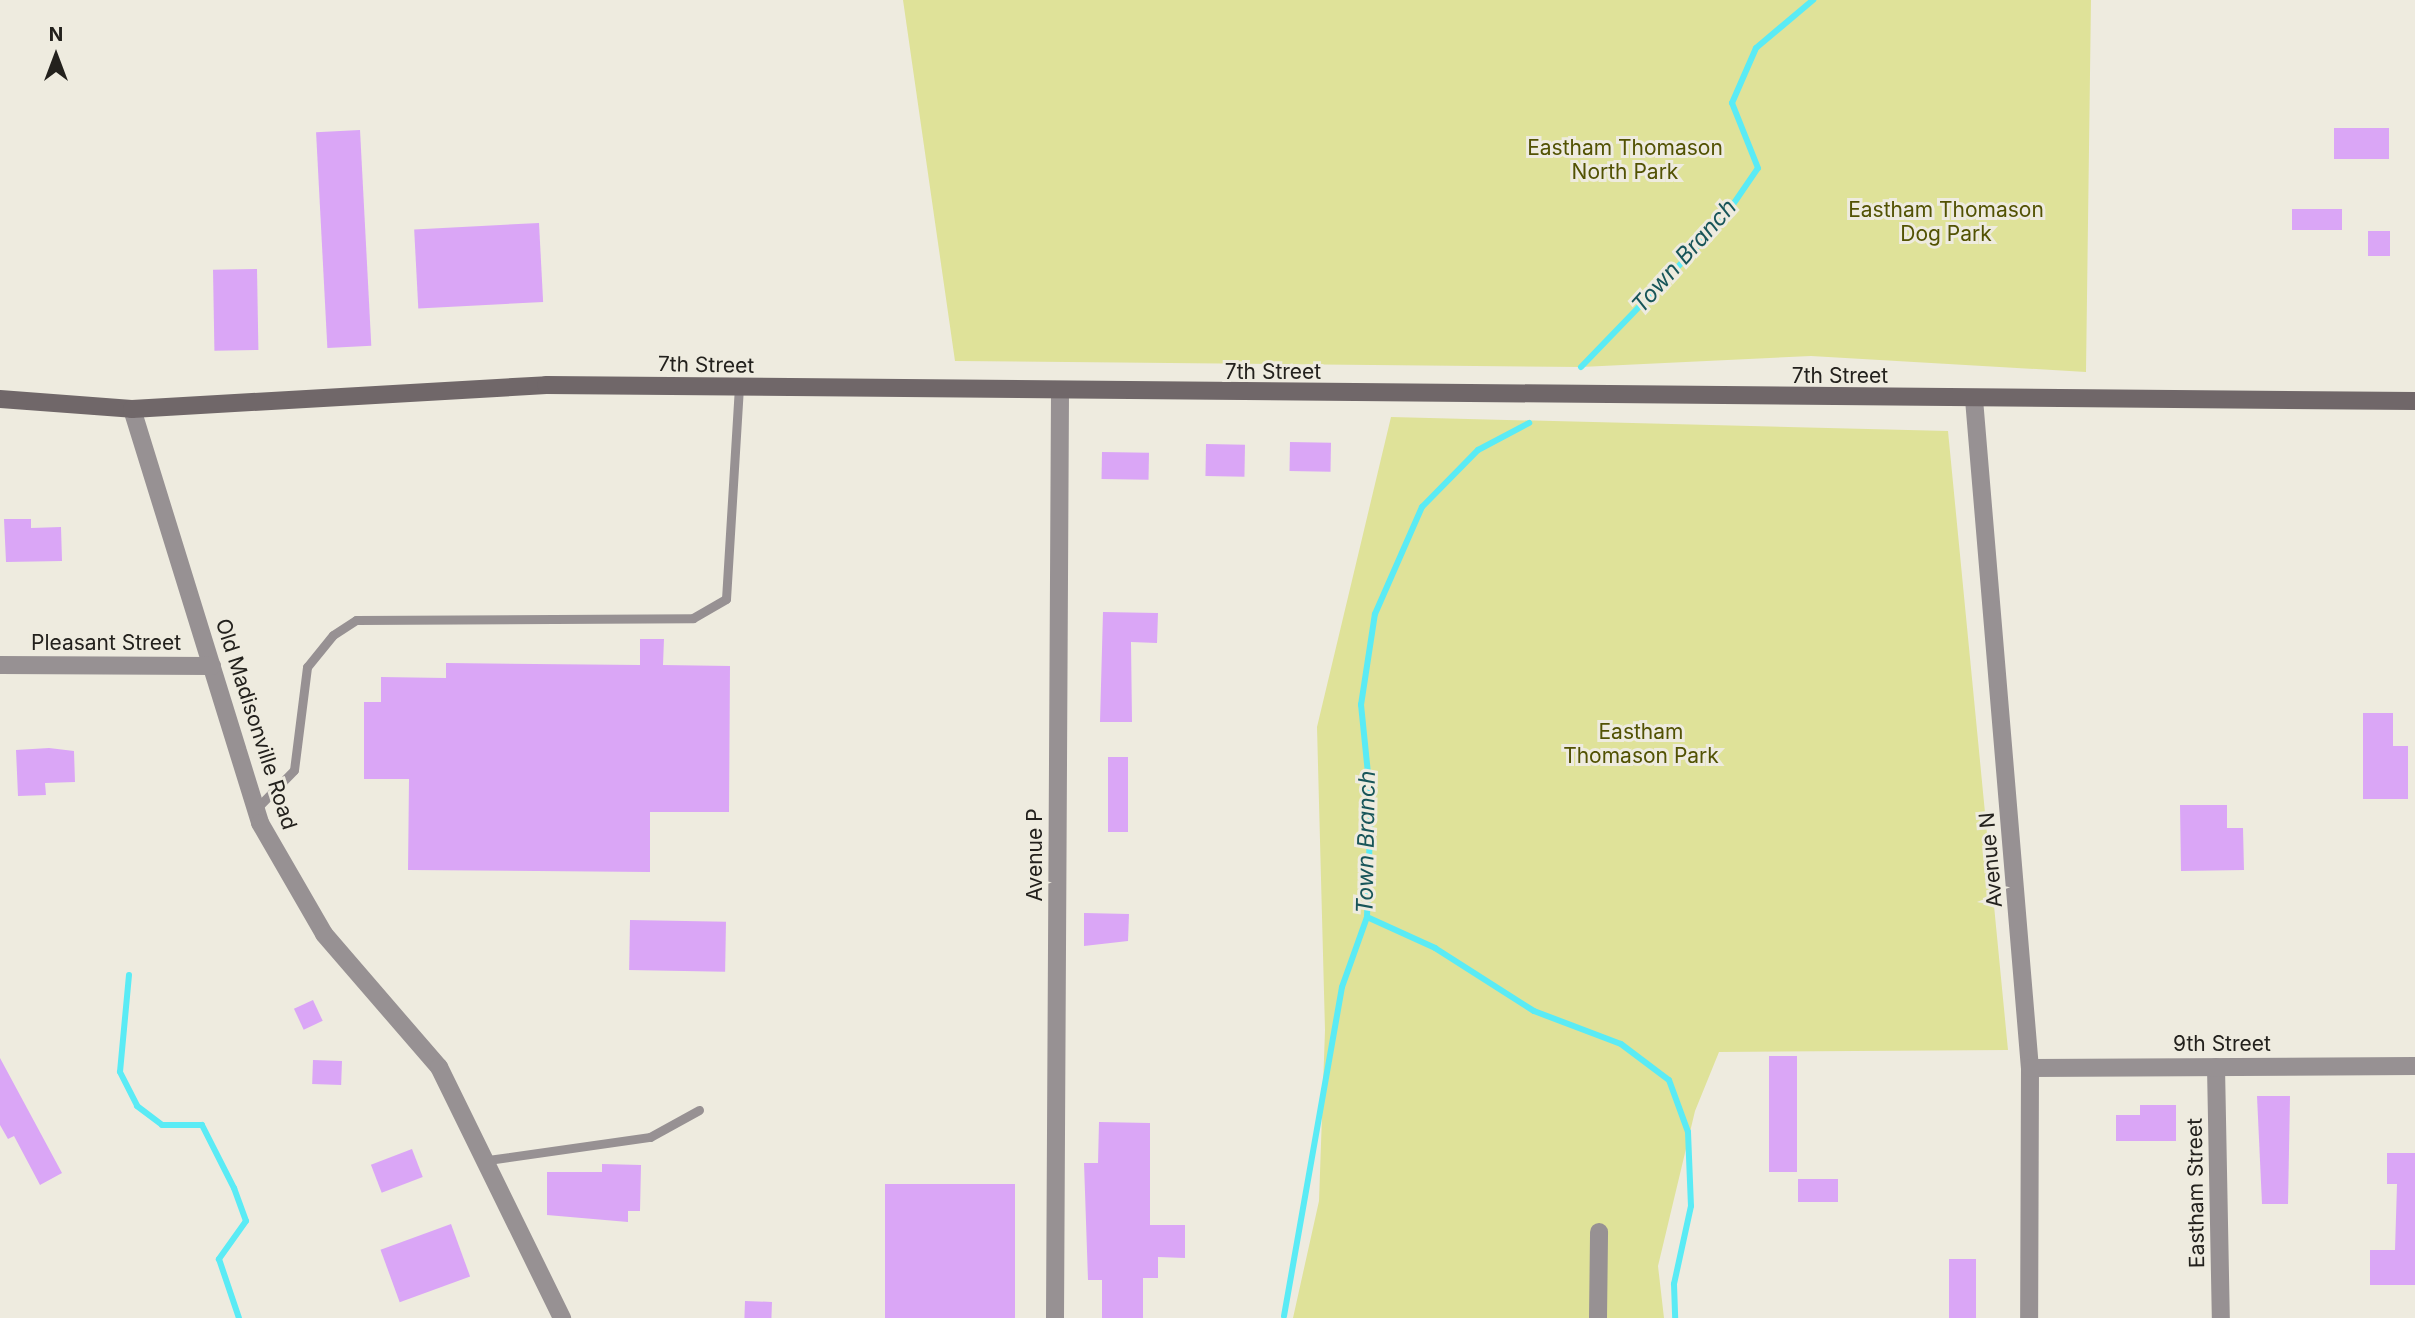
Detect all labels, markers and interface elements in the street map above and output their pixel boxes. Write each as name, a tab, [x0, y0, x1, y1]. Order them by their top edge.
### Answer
north arrow	[21, 21, 91, 91]
text: N	[49, 23, 63, 46]
park label: Eastham Thomason North Park	[1527, 135, 1723, 185]
water label: Town Branch	[1626, 194, 1742, 318]
park label: Eastham Thomason Dog Park	[1848, 197, 2044, 247]
street label: 7th Street	[658, 352, 754, 378]
street label: 7th Street	[1225, 359, 1321, 385]
street label: 7th Street	[1792, 363, 1888, 389]
street label: Old Madisonville Road	[210, 615, 302, 833]
street label: Pleasant Street	[31, 630, 181, 656]
park label: Eastham Thomason Park	[1563, 719, 1719, 769]
water label: Town Branch	[1351, 770, 1381, 914]
street label: Avenue P	[1022, 808, 1048, 902]
street label: Avenue N	[1974, 811, 2008, 909]
street label: 9th Street	[2173, 1031, 2271, 1057]
street label: Eastham Street	[2182, 1118, 2210, 1268]

